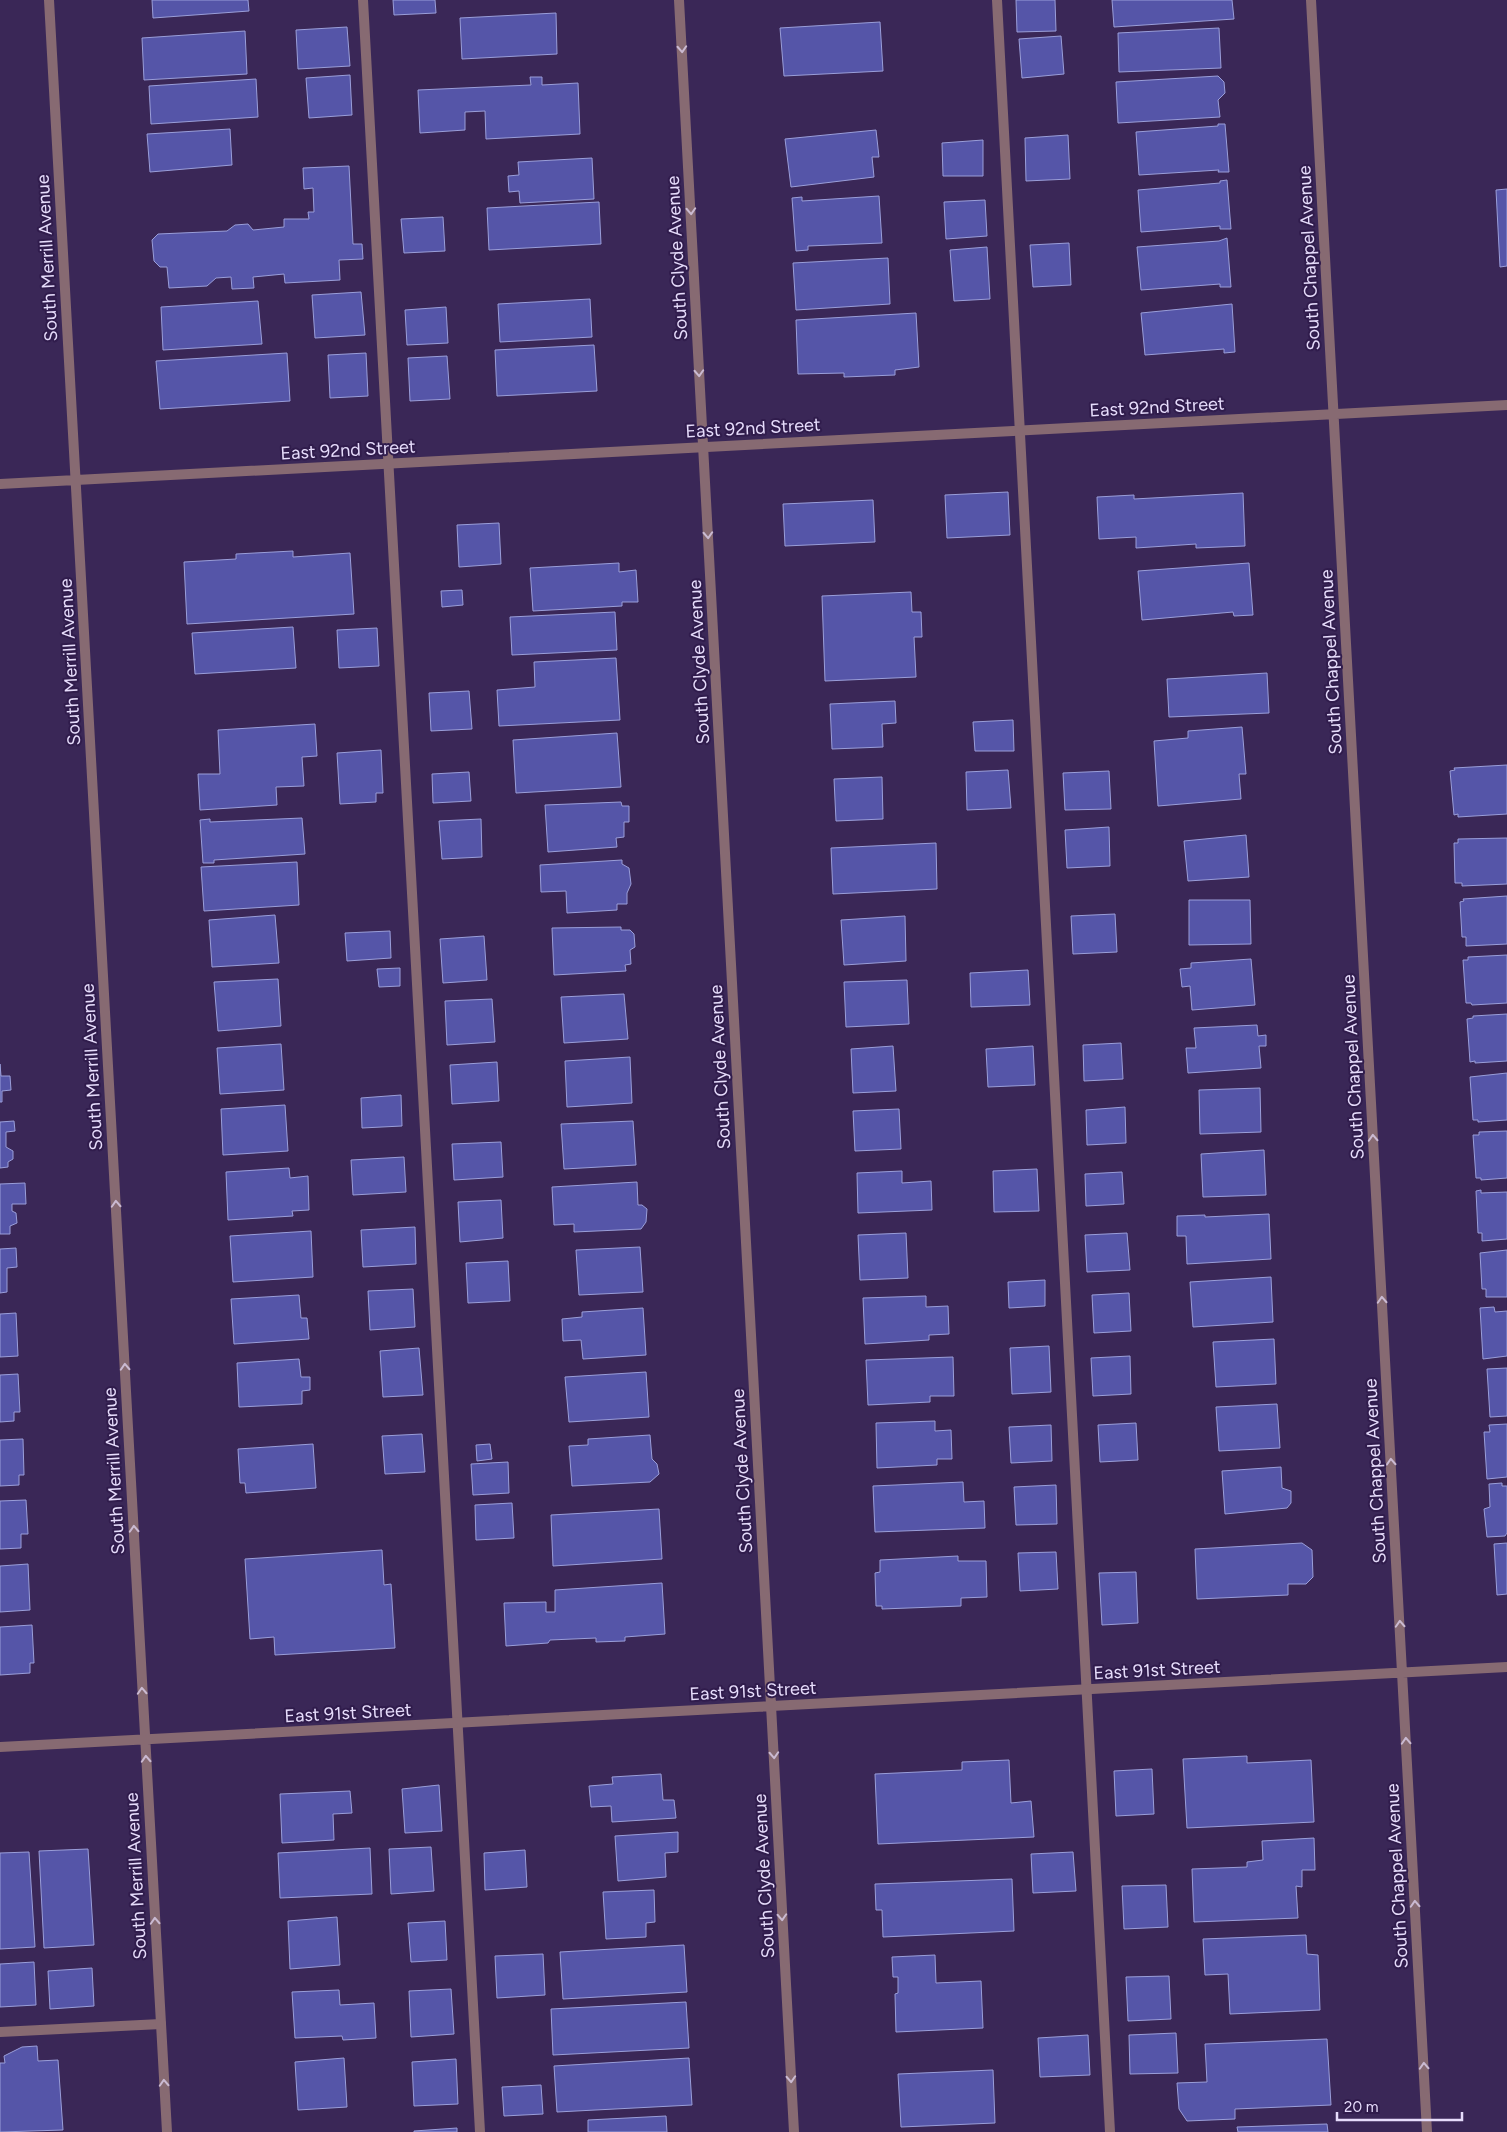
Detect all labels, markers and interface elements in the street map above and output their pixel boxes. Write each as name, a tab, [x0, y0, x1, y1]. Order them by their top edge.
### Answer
one-way arrow	[676, 45, 687, 53]
street label: South Chappel Avenue	[1293, 165, 1325, 351]
street label: South Merrill Avenue	[32, 174, 62, 342]
street label: South Clyde Avenue	[662, 175, 692, 341]
one-way arrow	[685, 207, 696, 215]
one-way arrow	[694, 369, 705, 377]
street label: East 92nd Street	[1089, 392, 1225, 422]
street label: East 92nd Street	[685, 413, 821, 443]
street label: East 92nd Street	[280, 435, 416, 465]
one-way arrow	[703, 532, 713, 540]
street label: South Chappel Avenue	[1315, 569, 1347, 755]
street label: South Merrill Avenue	[55, 578, 85, 746]
street label: South Clyde Avenue	[684, 579, 714, 745]
street label: South Chappel Avenue	[1337, 974, 1369, 1160]
street label: South Merrill Avenue	[77, 983, 107, 1151]
street label: South Clyde Avenue	[705, 984, 735, 1150]
one-way arrow	[1367, 1133, 1378, 1141]
one-way arrow	[110, 1200, 121, 1208]
one-way arrow	[1376, 1296, 1387, 1304]
one-way arrow	[119, 1362, 130, 1370]
street label: South Chappel Avenue	[1359, 1378, 1391, 1564]
street label: South Merrill Avenue	[99, 1387, 129, 1555]
street label: South Clyde Avenue	[727, 1388, 757, 1554]
one-way arrow	[1385, 1458, 1396, 1466]
one-way arrow	[128, 1525, 139, 1533]
one-way arrow	[1394, 1620, 1405, 1628]
street label: East 91st Street	[1093, 1656, 1221, 1684]
street label: East 91st Street	[689, 1677, 817, 1705]
one-way arrow	[137, 1687, 148, 1695]
street label: East 91st Street	[284, 1699, 412, 1727]
one-way arrow	[1400, 1737, 1411, 1745]
one-way arrow	[768, 1751, 779, 1759]
one-way arrow	[141, 1755, 152, 1763]
street label: South Chappel Avenue	[1381, 1783, 1413, 1969]
street label: South Merrill Avenue	[121, 1792, 151, 1960]
street label: South Clyde Avenue	[749, 1793, 779, 1959]
one-way arrow	[1409, 1899, 1420, 1907]
one-way arrow	[777, 1913, 788, 1921]
one-way arrow	[150, 1917, 161, 1925]
one-way arrow	[1418, 2062, 1429, 2070]
one-way arrow	[786, 2076, 797, 2084]
one-way arrow	[159, 2079, 170, 2087]
scale bar	[1337, 2090, 1462, 2122]
text: 20 m	[1344, 2098, 1378, 2116]

